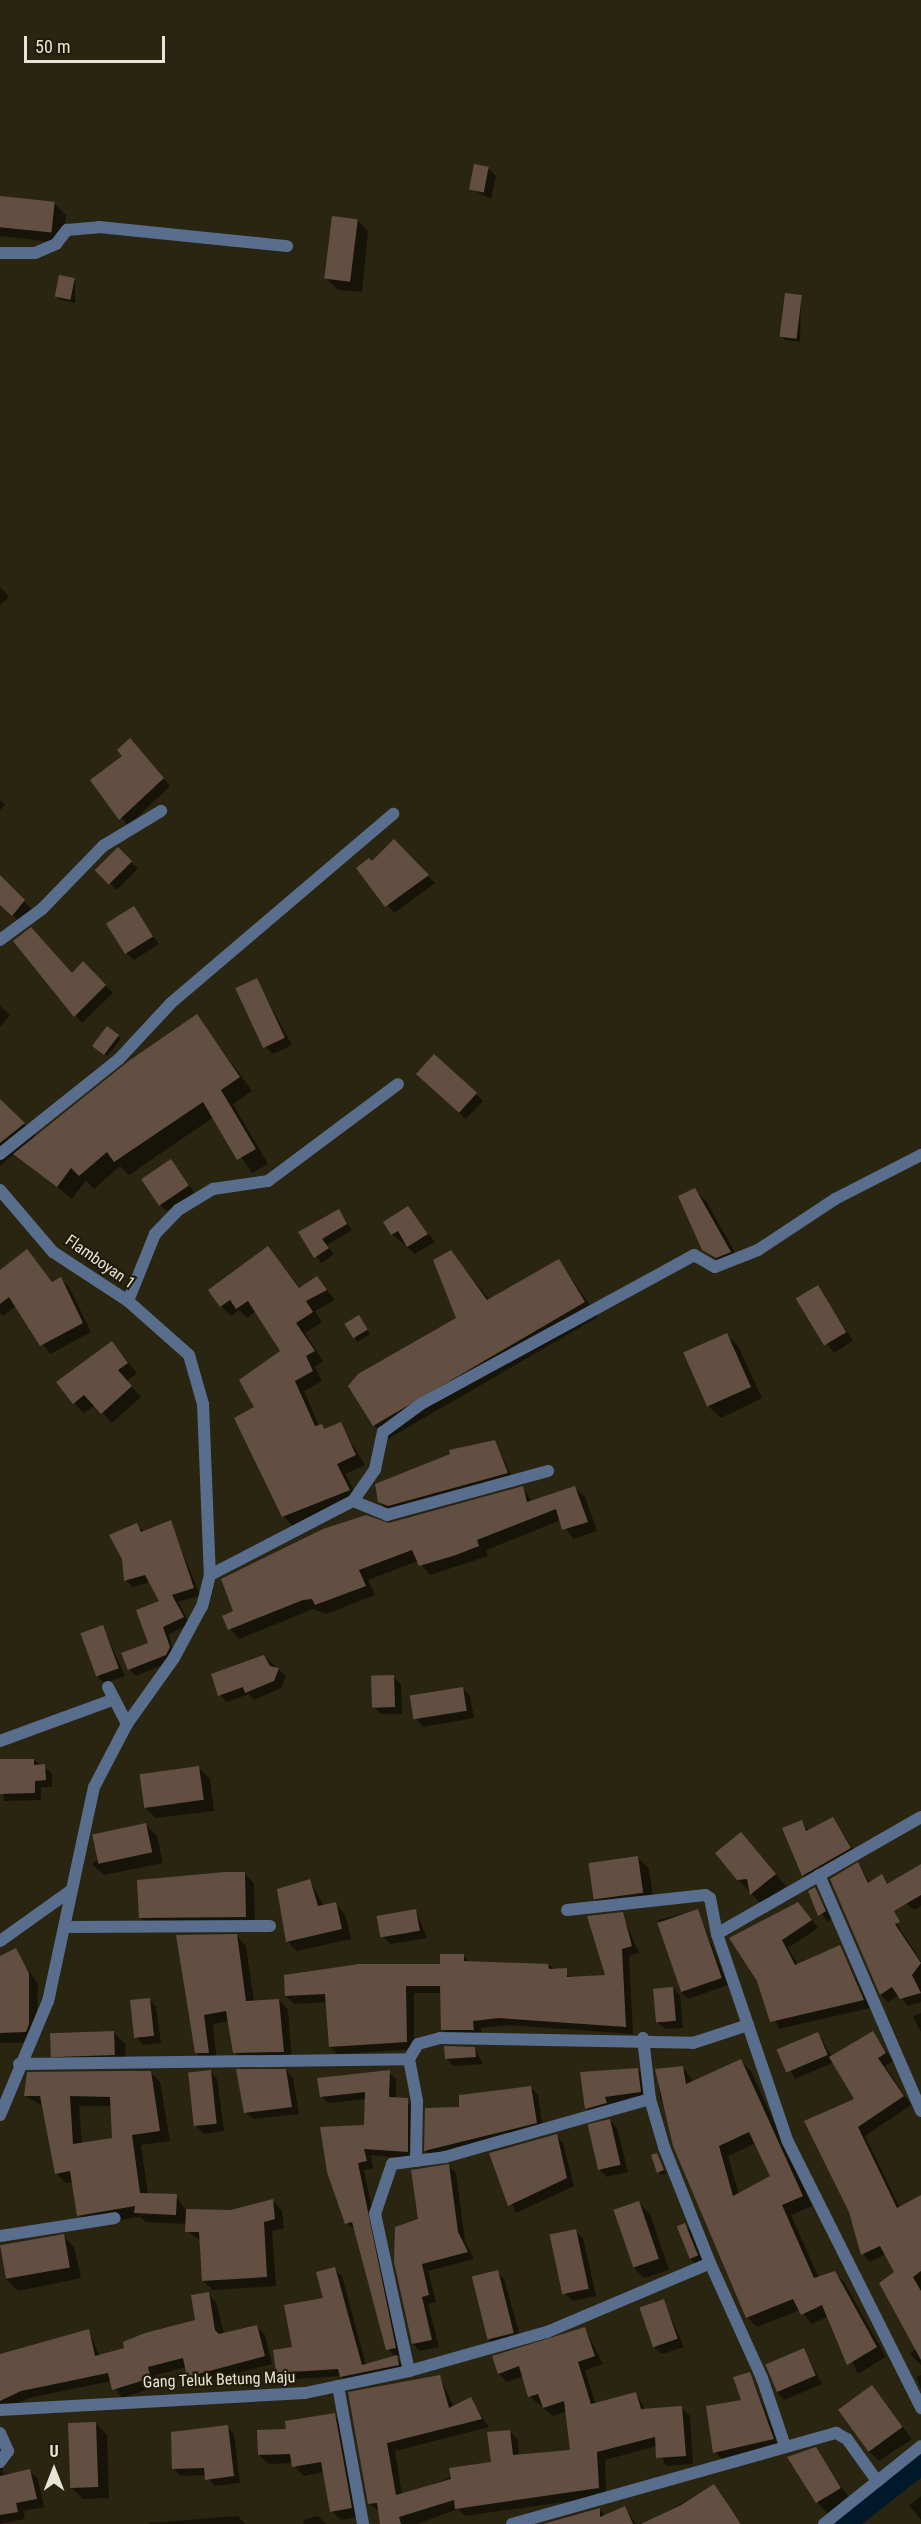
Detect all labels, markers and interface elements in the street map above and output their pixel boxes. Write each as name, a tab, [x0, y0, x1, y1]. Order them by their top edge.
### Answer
scale bar	[27, 24, 168, 62]
text: 50 m	[35, 36, 70, 57]
street label: Flamboyan 1	[62, 1231, 138, 1293]
street label: Gang Teluk Betung Maju	[142, 2368, 296, 2392]
north arrow	[24, 2440, 84, 2500]
text: U	[49, 2442, 59, 2461]

